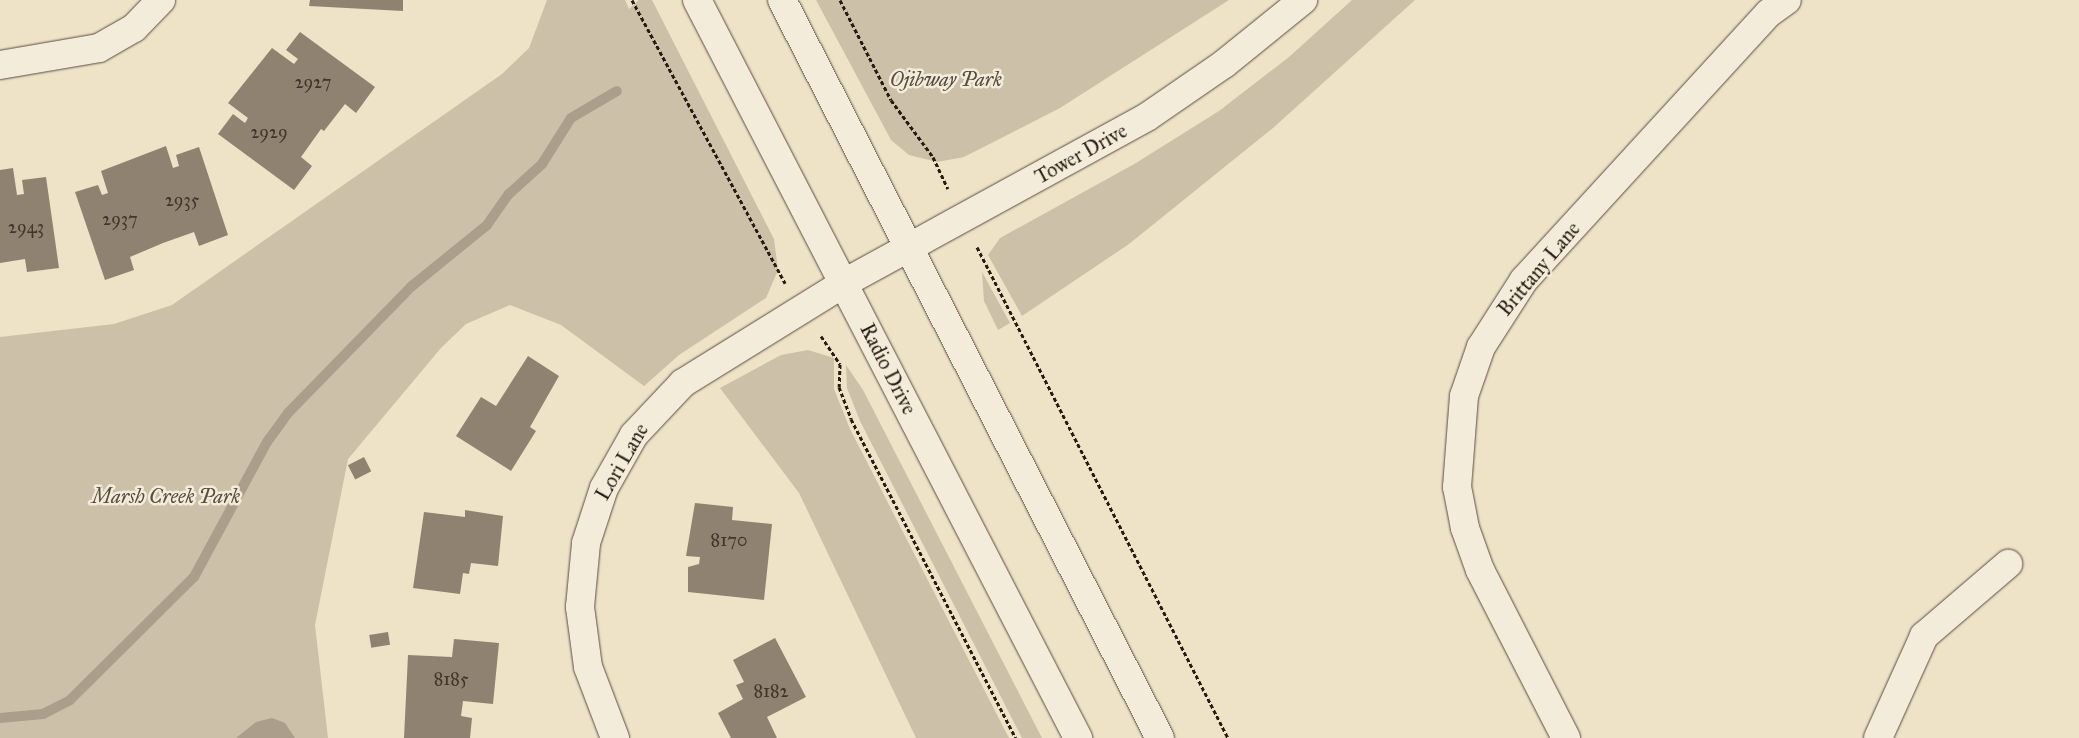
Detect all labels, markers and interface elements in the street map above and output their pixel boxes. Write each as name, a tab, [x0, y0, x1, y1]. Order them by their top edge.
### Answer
park label: Ojibway Park	[890, 67, 1002, 91]
house number: 2927	[295, 71, 331, 93]
street label: Tower Drive	[1031, 119, 1131, 189]
house number: 2929	[250, 121, 288, 143]
house number: 2935	[165, 189, 199, 211]
house number: 2937	[102, 208, 138, 230]
house number: 2943	[8, 216, 44, 238]
street label: Brittany Lane	[1493, 217, 1585, 321]
street label: Radio Drive	[855, 320, 921, 418]
street label: Lori Lane	[590, 419, 654, 505]
park label: Marsh Creek Park	[92, 484, 240, 508]
house number: 8170	[711, 529, 747, 551]
house number: 8185	[434, 668, 468, 690]
house number: 8182	[753, 680, 789, 702]

